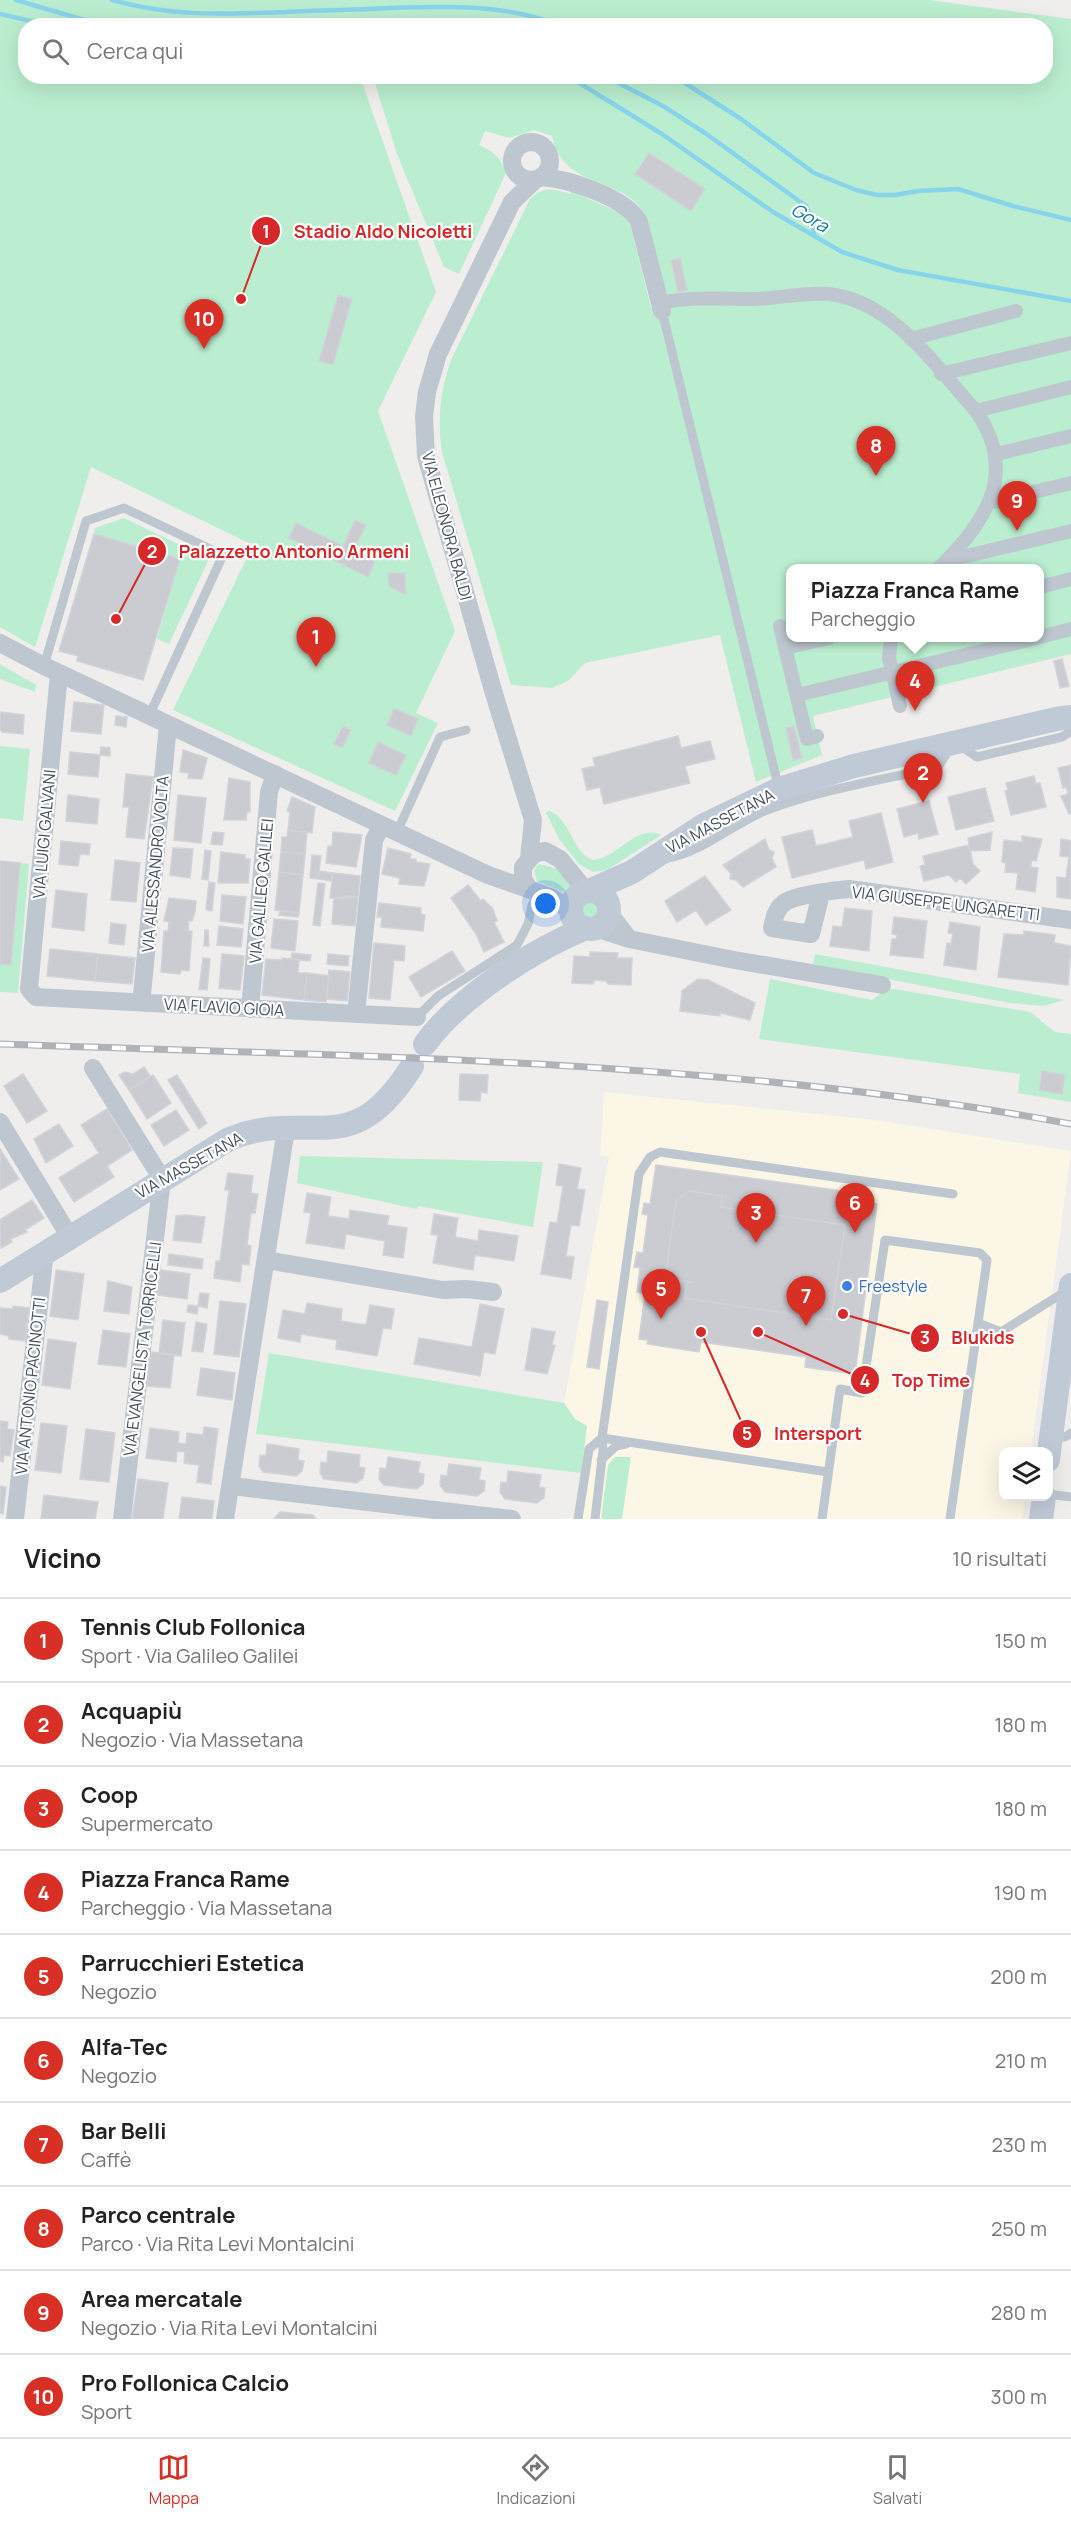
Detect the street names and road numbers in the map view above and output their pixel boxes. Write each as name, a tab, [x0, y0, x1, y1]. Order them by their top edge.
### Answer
street label: VIA ELEONORA BALDI	[417, 449, 477, 603]
street label: VIA LUIGI GALVANI	[27, 769, 61, 899]
street label: VIA ALESSANDRO VOLTA	[136, 775, 174, 953]
street label: VIA MASSETANA	[662, 783, 778, 859]
street label: VIA GALILEO GALILEI	[244, 818, 278, 964]
street label: VIA GIUSEPPE UNGARETTI	[851, 881, 1041, 925]
street label: VIA FLAVIO GIOIA	[163, 993, 285, 1021]
street label: VIA MASSETANA	[131, 1126, 247, 1204]
street label: VIA EVANGELISTA TORRICELLI	[118, 1241, 166, 1457]
street label: VIA ANTONIO PACINOTTI	[10, 1296, 50, 1476]

